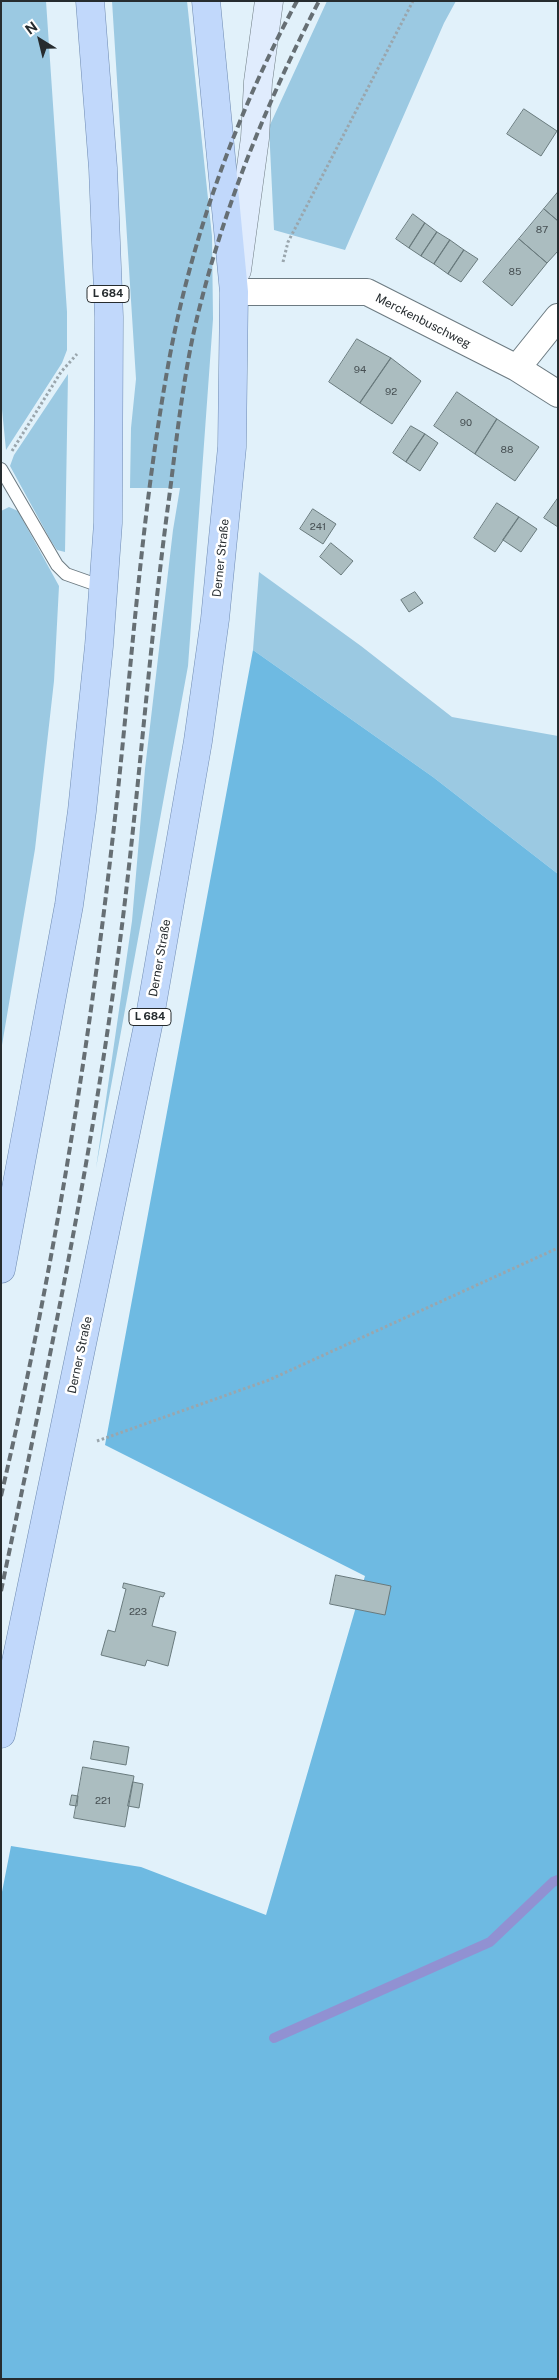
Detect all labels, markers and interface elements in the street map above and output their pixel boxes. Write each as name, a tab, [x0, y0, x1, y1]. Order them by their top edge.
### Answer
north arrow	[15, 15, 65, 65]
text: N	[22, 18, 40, 38]
house number: 87	[536, 224, 548, 236]
house number: 85	[509, 266, 521, 278]
road number: L 684	[87, 286, 129, 302]
street label: Merckenbuschweg	[373, 291, 473, 351]
house number: 94	[354, 364, 366, 376]
house number: 92	[385, 386, 397, 398]
house number: 90	[460, 417, 472, 429]
house number: 88	[501, 444, 513, 456]
street label: Derner Straße	[210, 518, 232, 598]
house number: 241	[310, 521, 326, 533]
street label: Derner Straße	[146, 918, 174, 998]
road number: L 684	[129, 1009, 171, 1026]
street label: Derner Straße	[65, 1315, 95, 1395]
house number: 223	[129, 1606, 147, 1618]
house number: 221	[95, 1795, 111, 1807]

